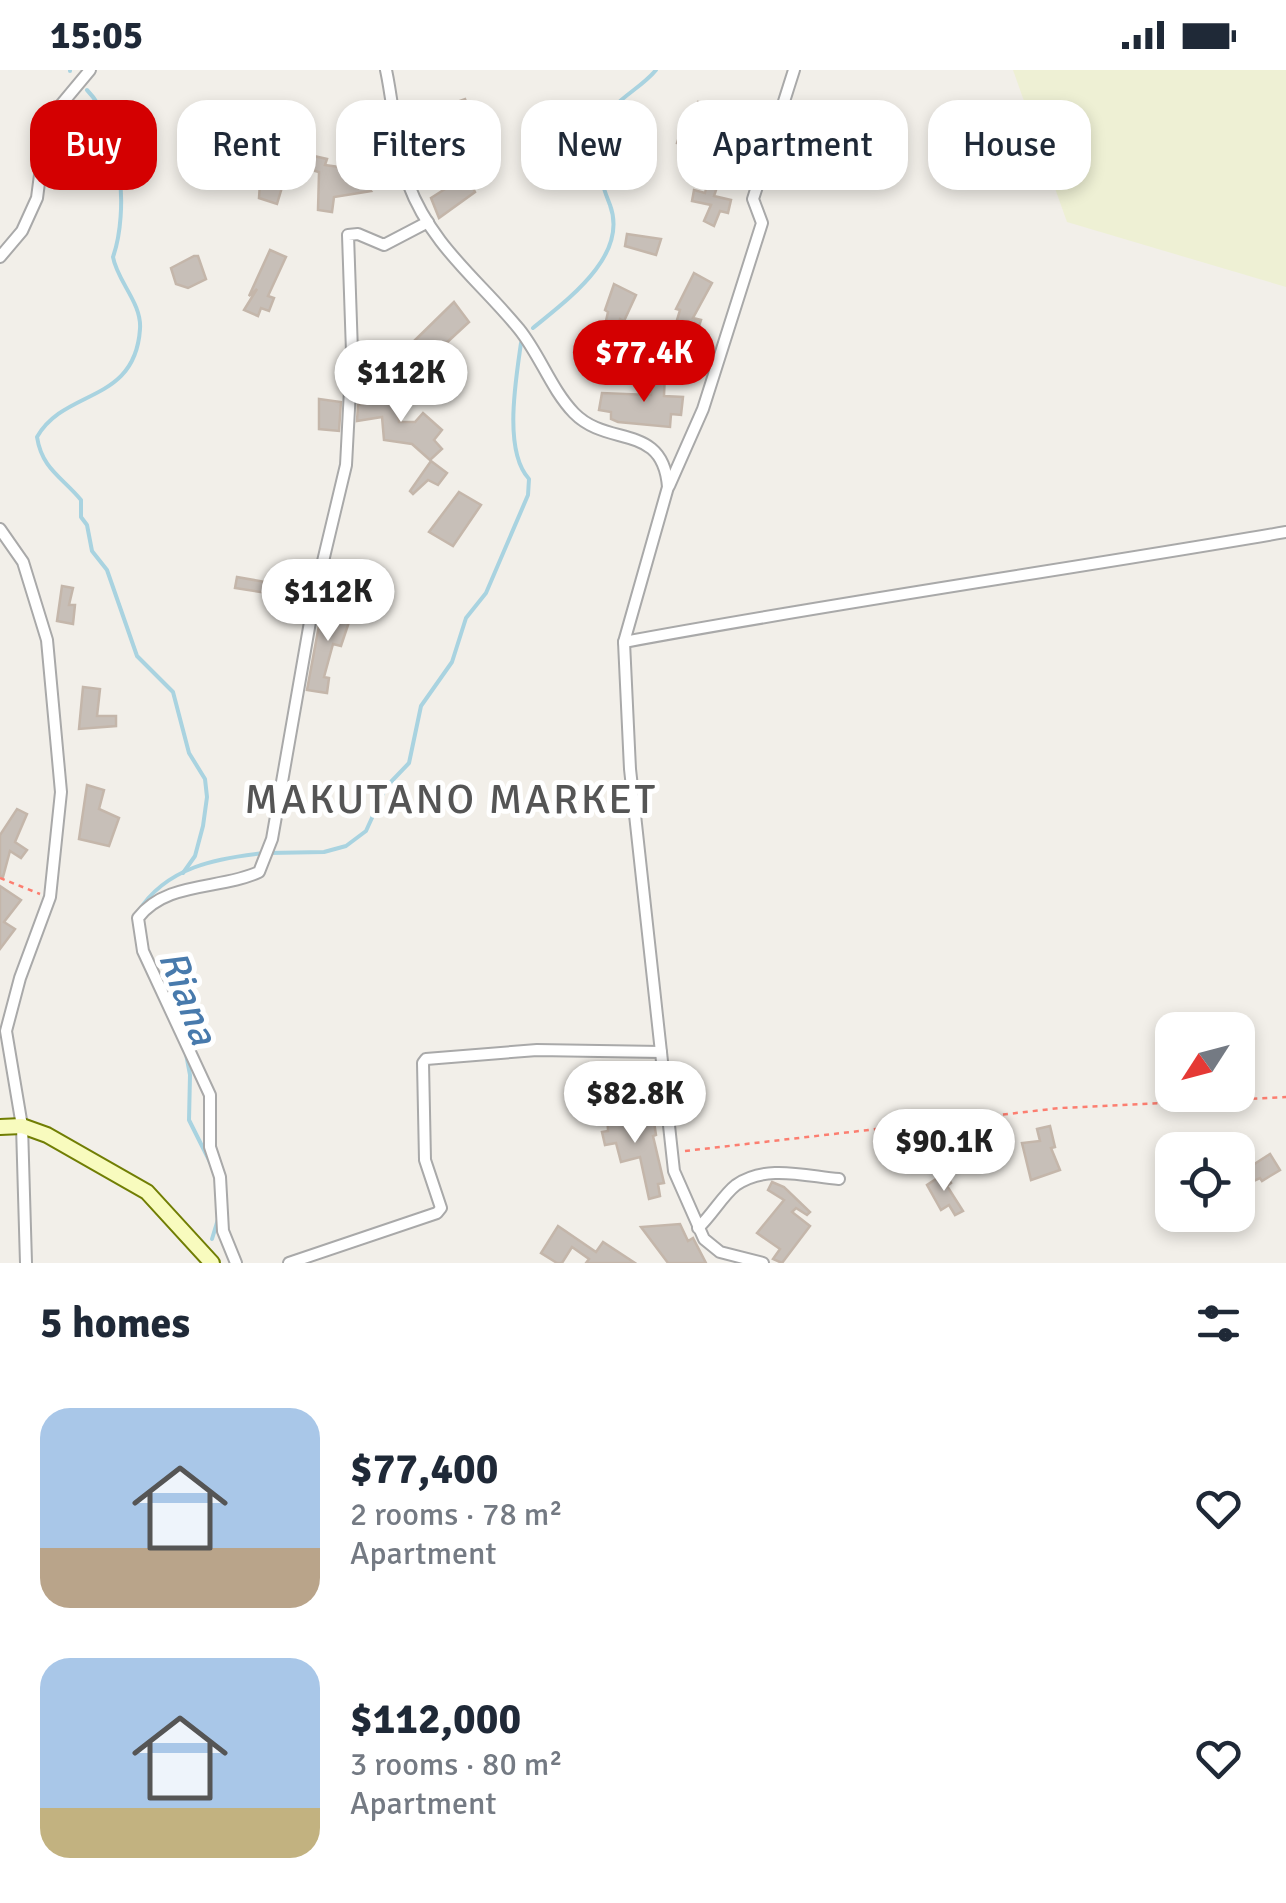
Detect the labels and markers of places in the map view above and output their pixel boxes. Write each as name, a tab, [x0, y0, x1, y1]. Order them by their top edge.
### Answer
pin: $77.4K	[563, 320, 725, 405]
pin: $112K	[331, 340, 471, 425]
pin: $112K	[258, 559, 398, 644]
pin: $82.8K	[554, 1061, 716, 1146]
pin: $90.1K	[863, 1109, 1025, 1194]

